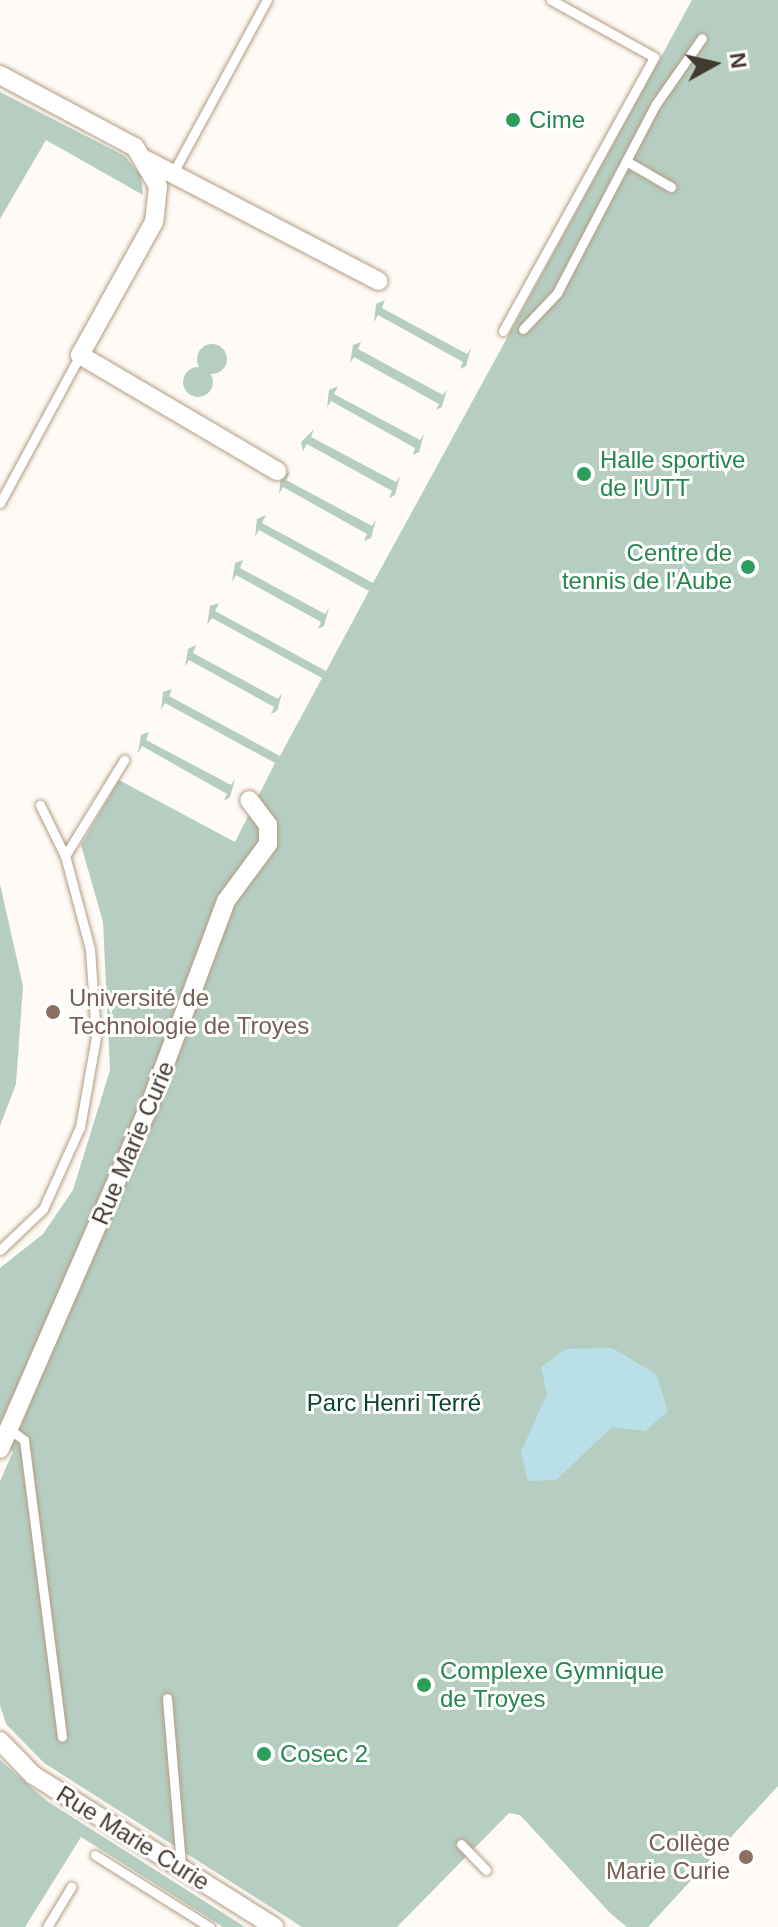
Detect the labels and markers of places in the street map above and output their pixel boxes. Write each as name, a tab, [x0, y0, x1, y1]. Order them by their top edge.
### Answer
place label: Cime	[529, 106, 585, 134]
marker: Cime	[504, 111, 522, 129]
place label: Halle sportive de l'UTT	[600, 446, 745, 502]
marker: Halle sportive de l'UTT	[575, 465, 593, 483]
place label: Centre de tennis de l'Aube	[562, 539, 732, 595]
marker: Centre de tennis de l'Aube	[739, 558, 757, 576]
place label: Université de Technologie de Troyes	[69, 984, 310, 1040]
marker: Université de Technologie de Troyes	[44, 1003, 62, 1021]
place label: Complexe Gymnique de Troyes	[440, 1657, 664, 1713]
marker: Complexe Gymnique de Troyes	[415, 1676, 433, 1694]
place label: Cosec 2	[280, 1740, 368, 1768]
marker: Cosec 2	[255, 1745, 273, 1763]
place label: Collège Marie Curie	[606, 1829, 730, 1885]
marker: Collège Marie Curie	[737, 1848, 755, 1866]

